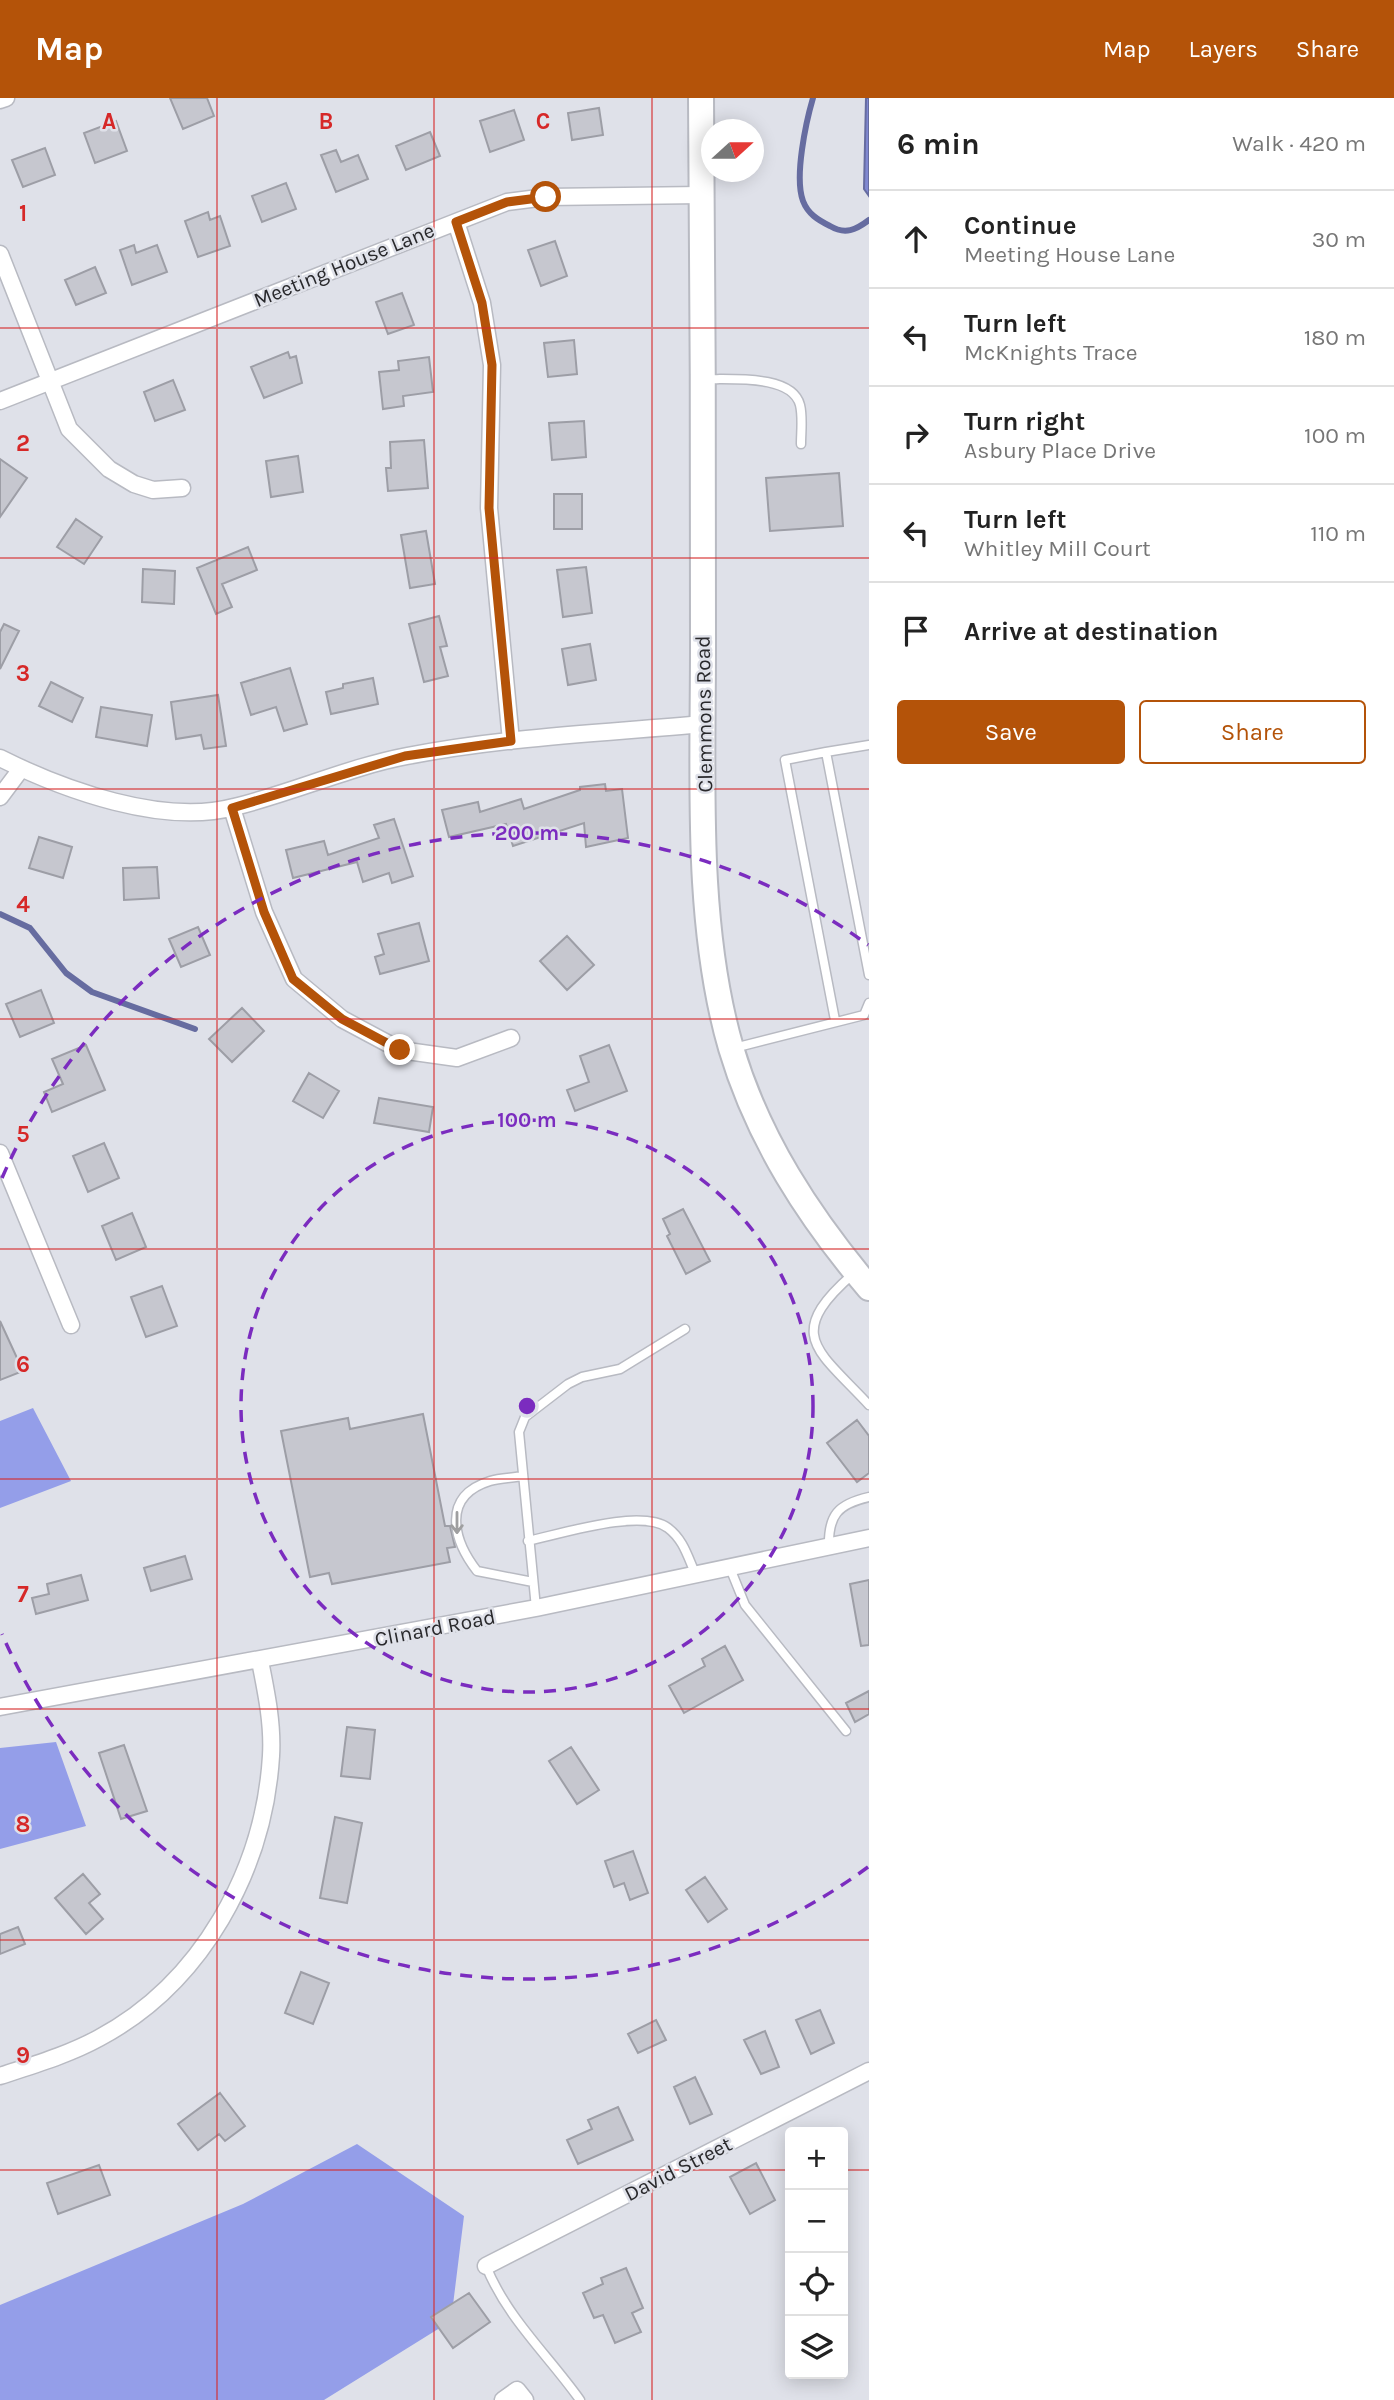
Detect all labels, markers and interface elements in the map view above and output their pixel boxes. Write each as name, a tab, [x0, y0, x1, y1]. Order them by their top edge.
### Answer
text: Map	[35, 30, 103, 68]
text: Map	[1103, 35, 1151, 63]
text: Layers	[1189, 35, 1258, 63]
text: Share	[1296, 35, 1359, 63]
text: A	[102, 108, 116, 135]
text: B	[319, 108, 333, 135]
text: C	[536, 108, 550, 135]
north arrow	[701, 119, 764, 182]
text: 6 min	[897, 126, 980, 162]
text: Walk · 420 m	[1232, 130, 1366, 157]
route start	[530, 181, 561, 212]
text: 1	[19, 200, 27, 227]
text: Continue	[964, 210, 1076, 241]
street label: Meeting House Lane	[250, 218, 438, 312]
icon: ahead	[897, 220, 935, 258]
text: 30 m	[1312, 226, 1366, 253]
text: Meeting House Lane	[964, 241, 1175, 268]
text: Turn left	[964, 308, 1066, 339]
icon: left	[897, 318, 935, 356]
text: 180 m	[1304, 324, 1366, 351]
text: McKnights Trace	[964, 339, 1138, 366]
text: Turn right	[964, 406, 1085, 437]
icon: right	[897, 416, 935, 454]
text: 100 m	[1304, 422, 1366, 449]
text: 2	[16, 430, 30, 457]
text: Asbury Place Drive	[964, 437, 1156, 464]
text: Turn left	[964, 504, 1066, 535]
icon: left	[897, 514, 935, 552]
text: 110 m	[1310, 520, 1366, 547]
text: Whitley Mill Court	[964, 535, 1151, 562]
icon: arrive	[897, 612, 935, 650]
text: Arrive at destination	[964, 616, 1218, 647]
street label: Clemmons Road	[691, 635, 717, 793]
text: 3	[16, 660, 30, 687]
button: Save	[897, 700, 1125, 764]
button: Share	[1139, 700, 1366, 764]
text: 200 m	[495, 821, 559, 845]
text: 4	[16, 891, 30, 918]
route end	[384, 1034, 415, 1065]
text: 100 m	[497, 1108, 557, 1132]
text: 5	[16, 1121, 30, 1148]
text: 6	[16, 1351, 30, 1378]
centre of rings	[515, 1394, 539, 1418]
one-way arrow	[450, 1511, 464, 1534]
text: 7	[17, 1581, 29, 1608]
street label: Clinard Road	[373, 1605, 497, 1651]
text: 8	[16, 1811, 30, 1838]
text: 9	[16, 2042, 30, 2069]
map controls	[785, 2127, 848, 2379]
button: +	[785, 2127, 848, 2190]
street label: David Street	[620, 2132, 736, 2206]
button: −	[785, 2190, 848, 2253]
button: locate	[785, 2253, 848, 2316]
button: layers	[785, 2316, 848, 2379]

